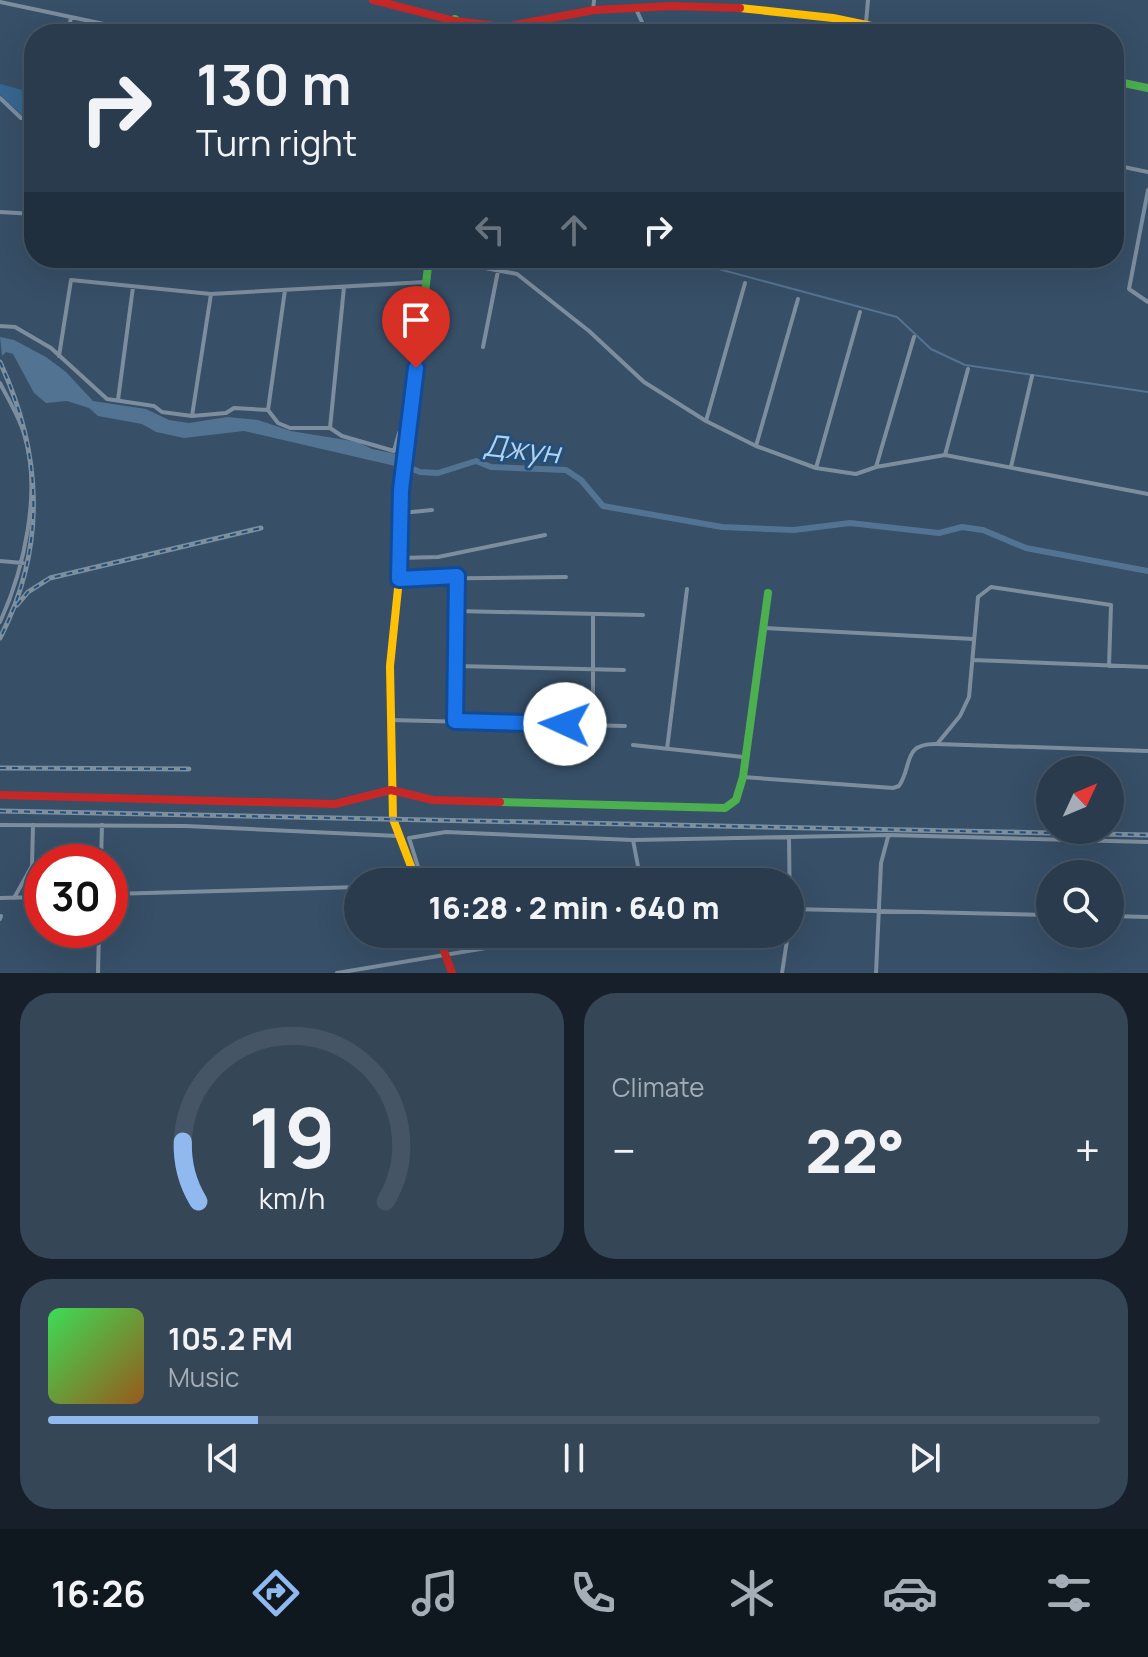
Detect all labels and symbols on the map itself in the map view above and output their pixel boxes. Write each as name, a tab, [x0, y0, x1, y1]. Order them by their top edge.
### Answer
pin	[382, 286, 450, 368]
water label: Джун	[482, 424, 565, 473]
position arrow	[523, 682, 607, 766]
north arrow	[1036, 756, 1124, 844]
speed limit sign: 30	[24, 844, 128, 948]

